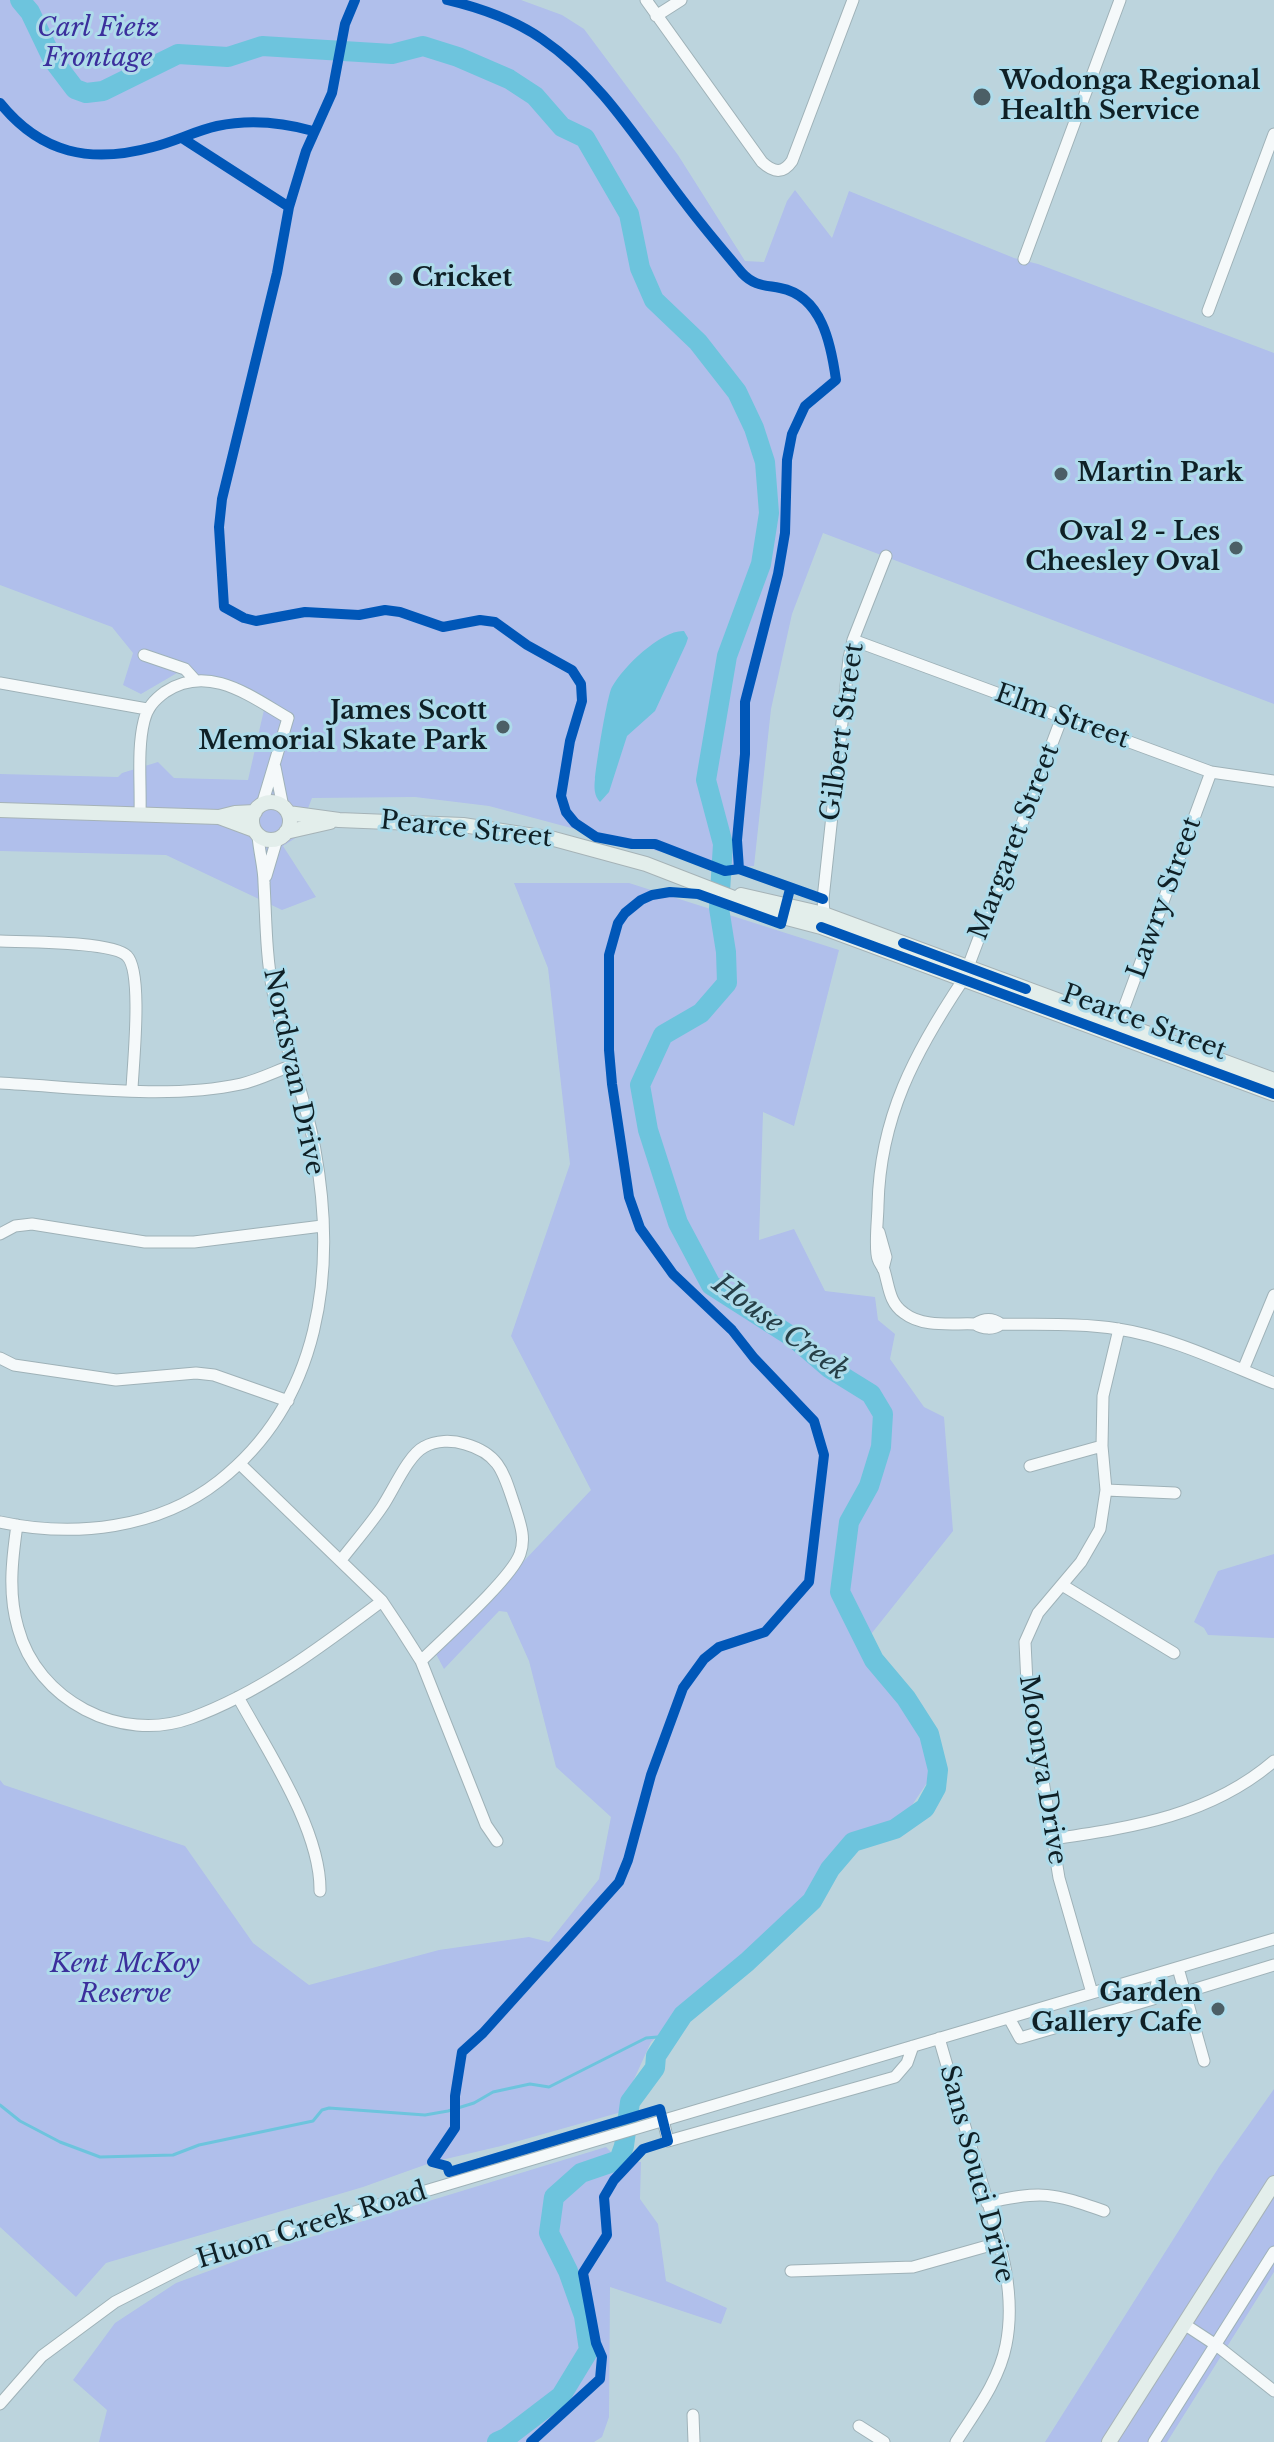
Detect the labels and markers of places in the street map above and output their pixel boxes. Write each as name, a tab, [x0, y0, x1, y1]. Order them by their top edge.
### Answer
place label: Wodonga Regional Health Service	[1000, 66, 1261, 128]
marker: Wodonga Regional Health Service	[971, 86, 993, 108]
place label: Cricket	[412, 263, 512, 295]
marker: Cricket	[387, 270, 405, 288]
place label: Martin Park	[1077, 458, 1243, 490]
marker: Martin Park	[1052, 465, 1070, 483]
place label: Oval 2 - Les Cheesley Oval	[1025, 517, 1220, 578]
marker: Oval 2 - Les Cheesley Oval	[1227, 539, 1245, 557]
place label: James Scott Memorial Skate Park	[198, 696, 487, 758]
marker: James Scott Memorial Skate Park	[494, 718, 512, 736]
place label: Garden Gallery Cafe	[1031, 1978, 1202, 2040]
marker: Garden Gallery Cafe	[1209, 2000, 1227, 2018]

